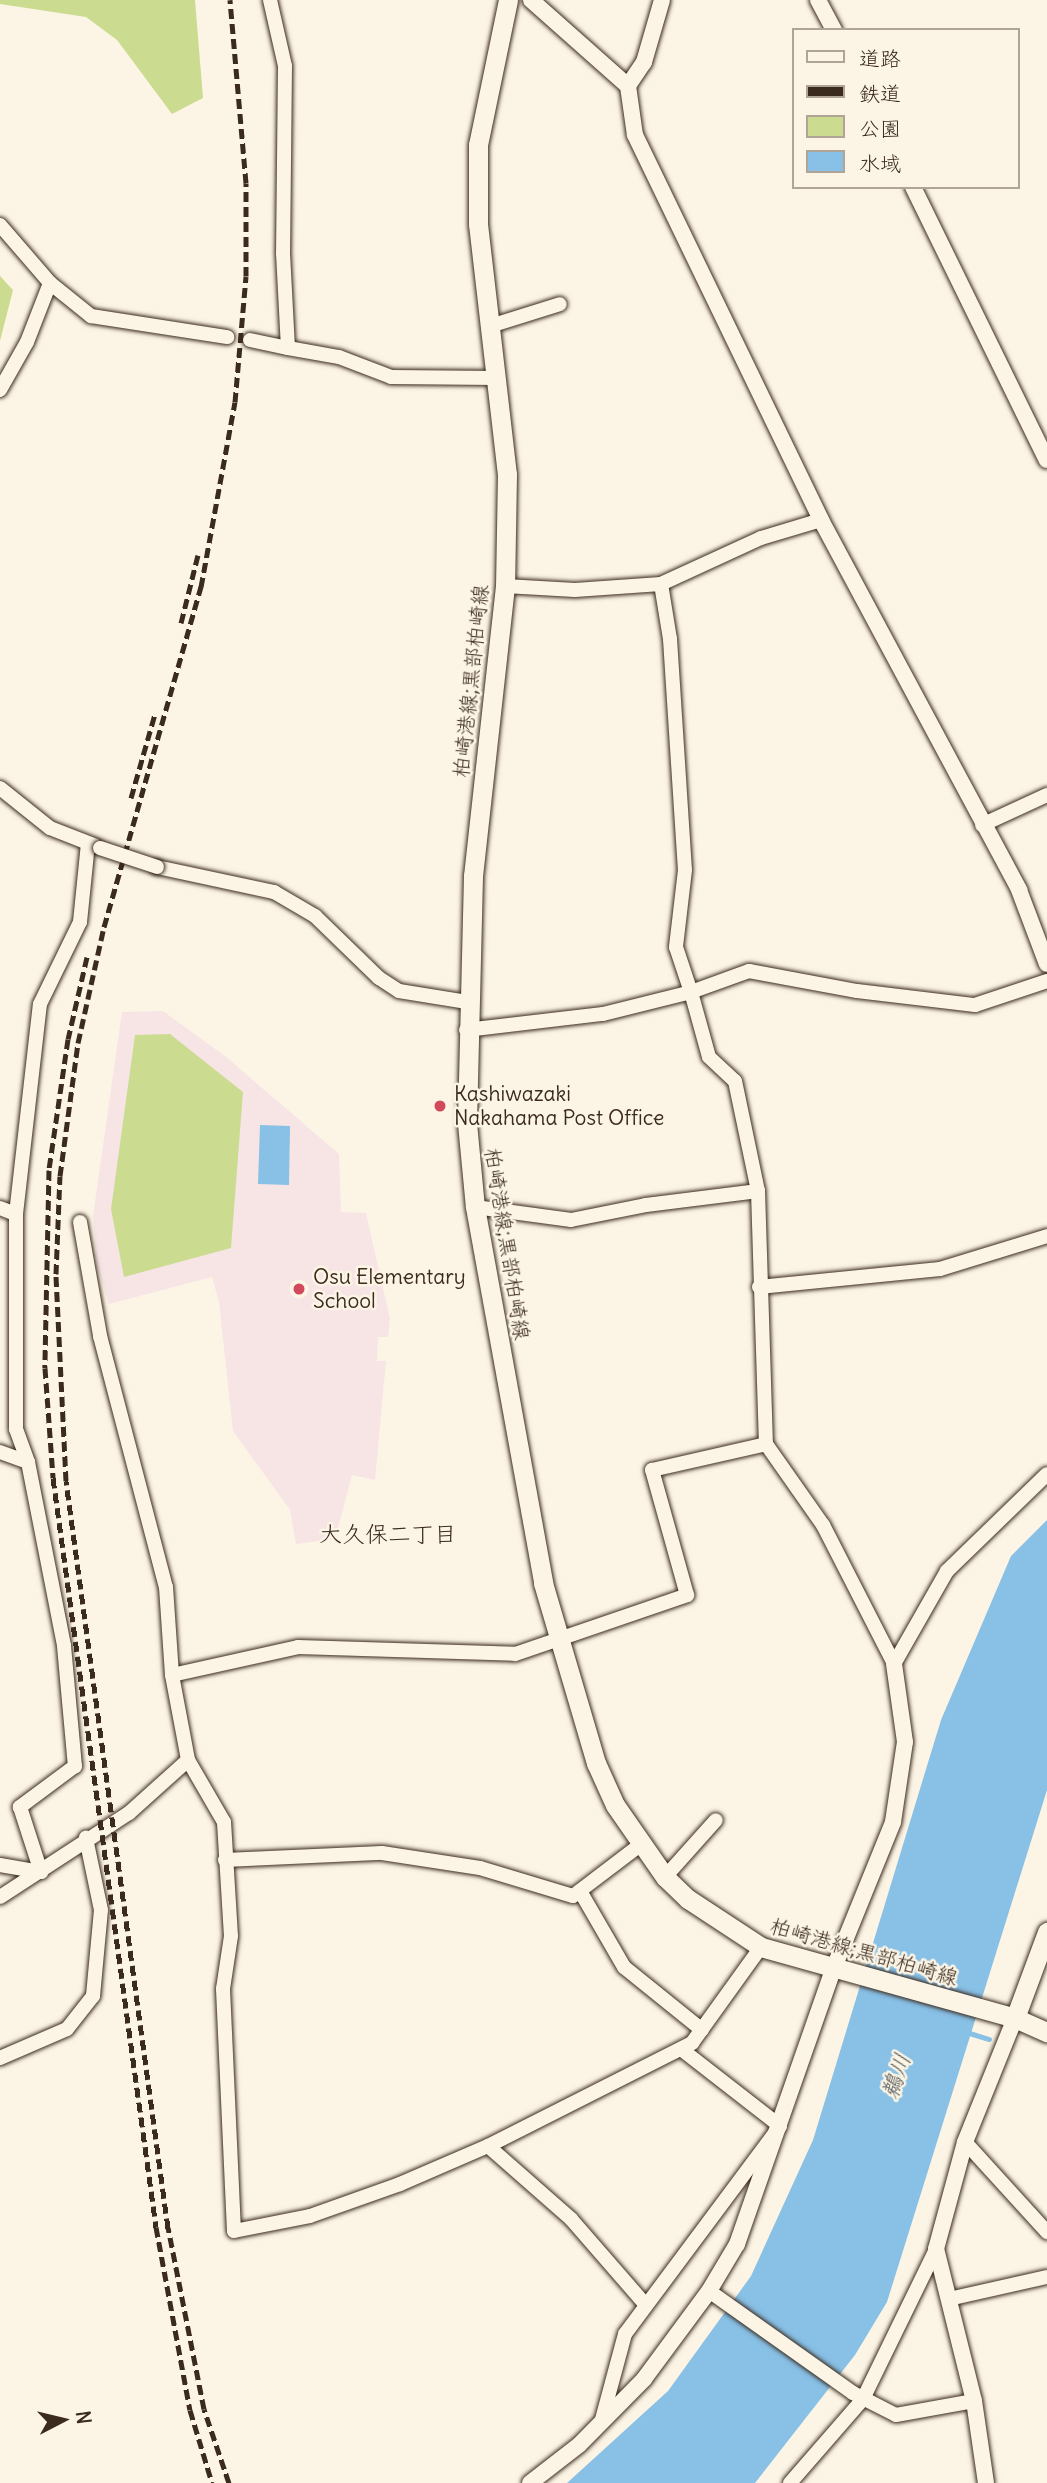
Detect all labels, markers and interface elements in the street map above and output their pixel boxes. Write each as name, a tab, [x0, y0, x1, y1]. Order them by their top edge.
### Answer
legend	[792, 28, 1019, 189]
text: 道路	[859, 45, 901, 72]
text: 鉄道	[859, 80, 901, 107]
text: 公園	[859, 115, 901, 142]
text: 水域	[859, 150, 901, 177]
street label: 柏崎港線;黒部柏崎線	[448, 583, 494, 779]
place label: Kashiwazaki Nakahama Post Office	[454, 1081, 664, 1131]
marker: Kashiwazaki Nakahama Post Office	[432, 1098, 448, 1114]
street label: 柏崎港線;黒部柏崎線	[479, 1146, 535, 1342]
place label: Osu Elementary School	[313, 1264, 466, 1314]
marker: Osu Elementary School	[291, 1281, 307, 1297]
district label: 大久保二丁目	[319, 1520, 457, 1548]
street label: 柏崎港線;黒部柏崎線	[767, 1913, 961, 1991]
water label: 鵜川	[875, 2050, 917, 2102]
north arrow	[28, 2385, 98, 2455]
text: N	[71, 2409, 97, 2425]

